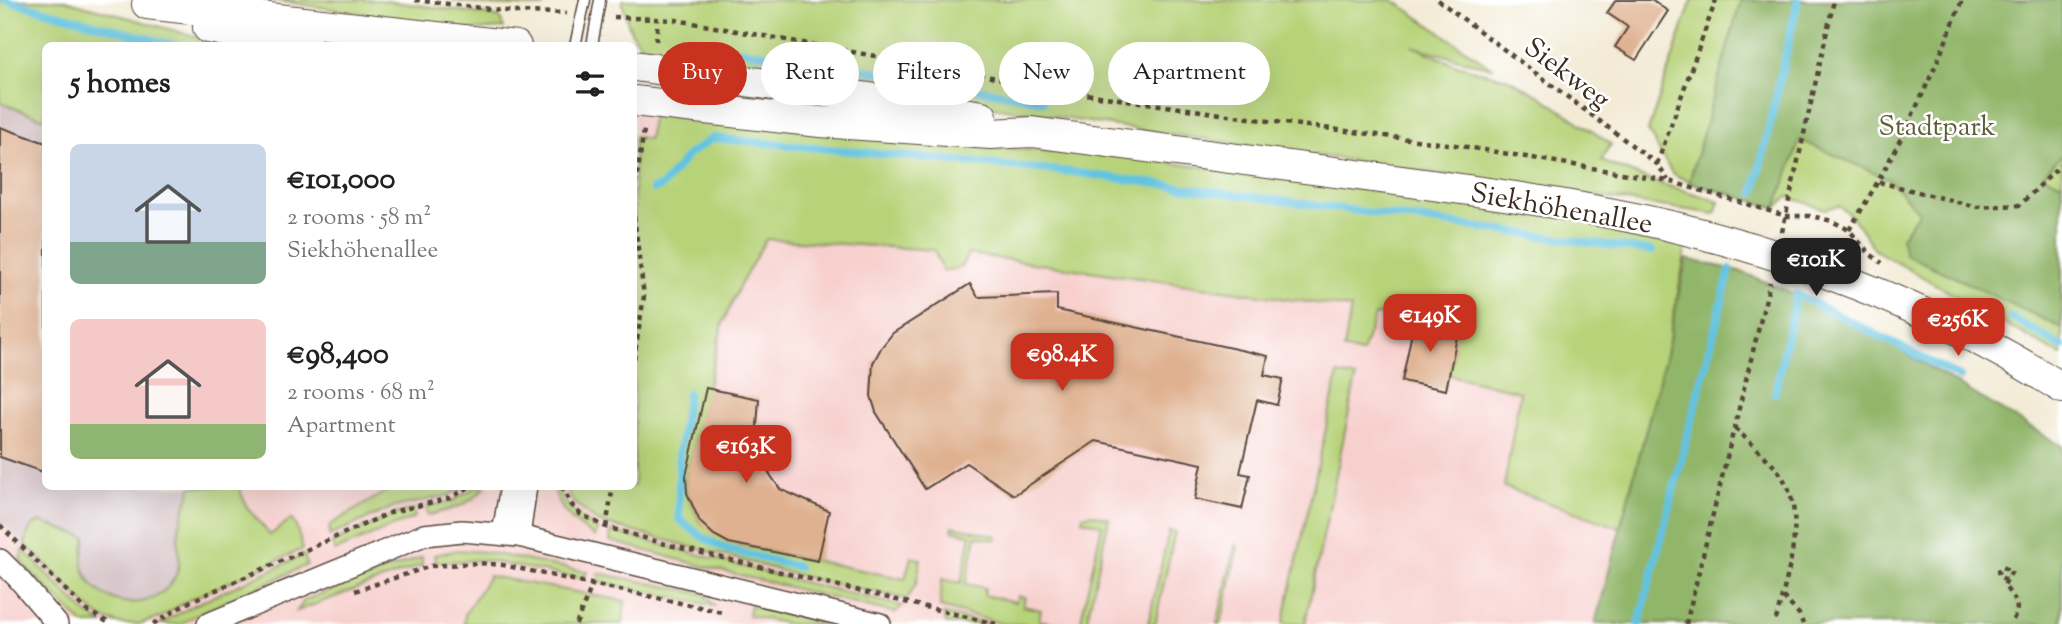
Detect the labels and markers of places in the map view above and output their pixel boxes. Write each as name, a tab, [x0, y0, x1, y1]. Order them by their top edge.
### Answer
pin: €101K	[1767, 238, 1865, 298]
pin: €149K	[1381, 294, 1479, 354]
pin: €256K	[1909, 298, 2007, 358]
pin: €98.4K	[1005, 334, 1119, 393]
pin: €163K	[697, 426, 795, 485]

